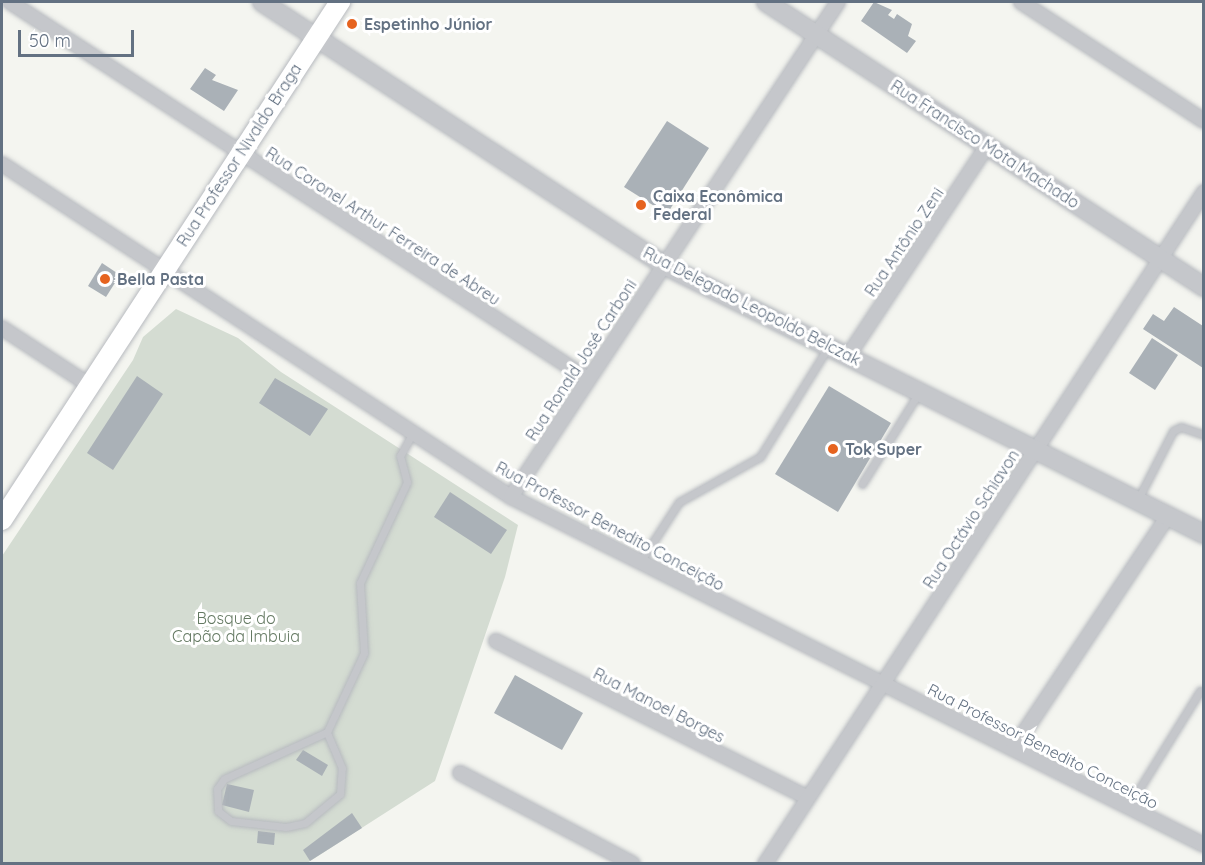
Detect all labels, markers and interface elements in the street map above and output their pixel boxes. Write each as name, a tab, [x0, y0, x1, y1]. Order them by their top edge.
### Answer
place label: Espetinho Júnior	[364, 14, 493, 34]
marker: Espetinho Júnior	[345, 17, 359, 31]
scale bar	[21, 18, 136, 56]
text: 50 m	[29, 29, 71, 52]
street label: Rua Professor Nivaldo Braga	[173, 60, 305, 250]
street label: Rua Francisco Mota Machado	[887, 76, 1083, 212]
street label: Rua Coronel Arthur Ferreira de Abreu	[262, 143, 504, 309]
street label: Rua Antônio Zeni	[861, 184, 947, 300]
place label: Caixa Econômica Federal	[653, 186, 783, 224]
marker: Caixa Econômica Federal	[634, 198, 648, 212]
street label: Rua Delegado Leopoldo Belczak	[640, 243, 864, 369]
place label: Bella Pasta	[117, 269, 204, 289]
marker: Bella Pasta	[98, 272, 112, 286]
street label: Rua Ronald José Carboni	[522, 276, 640, 444]
place label: Tok Super	[845, 439, 922, 459]
marker: Tok Super	[826, 442, 840, 456]
street label: Rua Octávio Schiavon	[919, 446, 1023, 592]
street label: Rua Professor Benedito Conceição	[492, 457, 728, 595]
park label: Bosque do Capão da Imbuia	[172, 608, 300, 646]
street label: Rua Manoel Borges	[590, 664, 728, 746]
street label: Rua Professor Benedito Conceição	[925, 679, 1161, 813]

